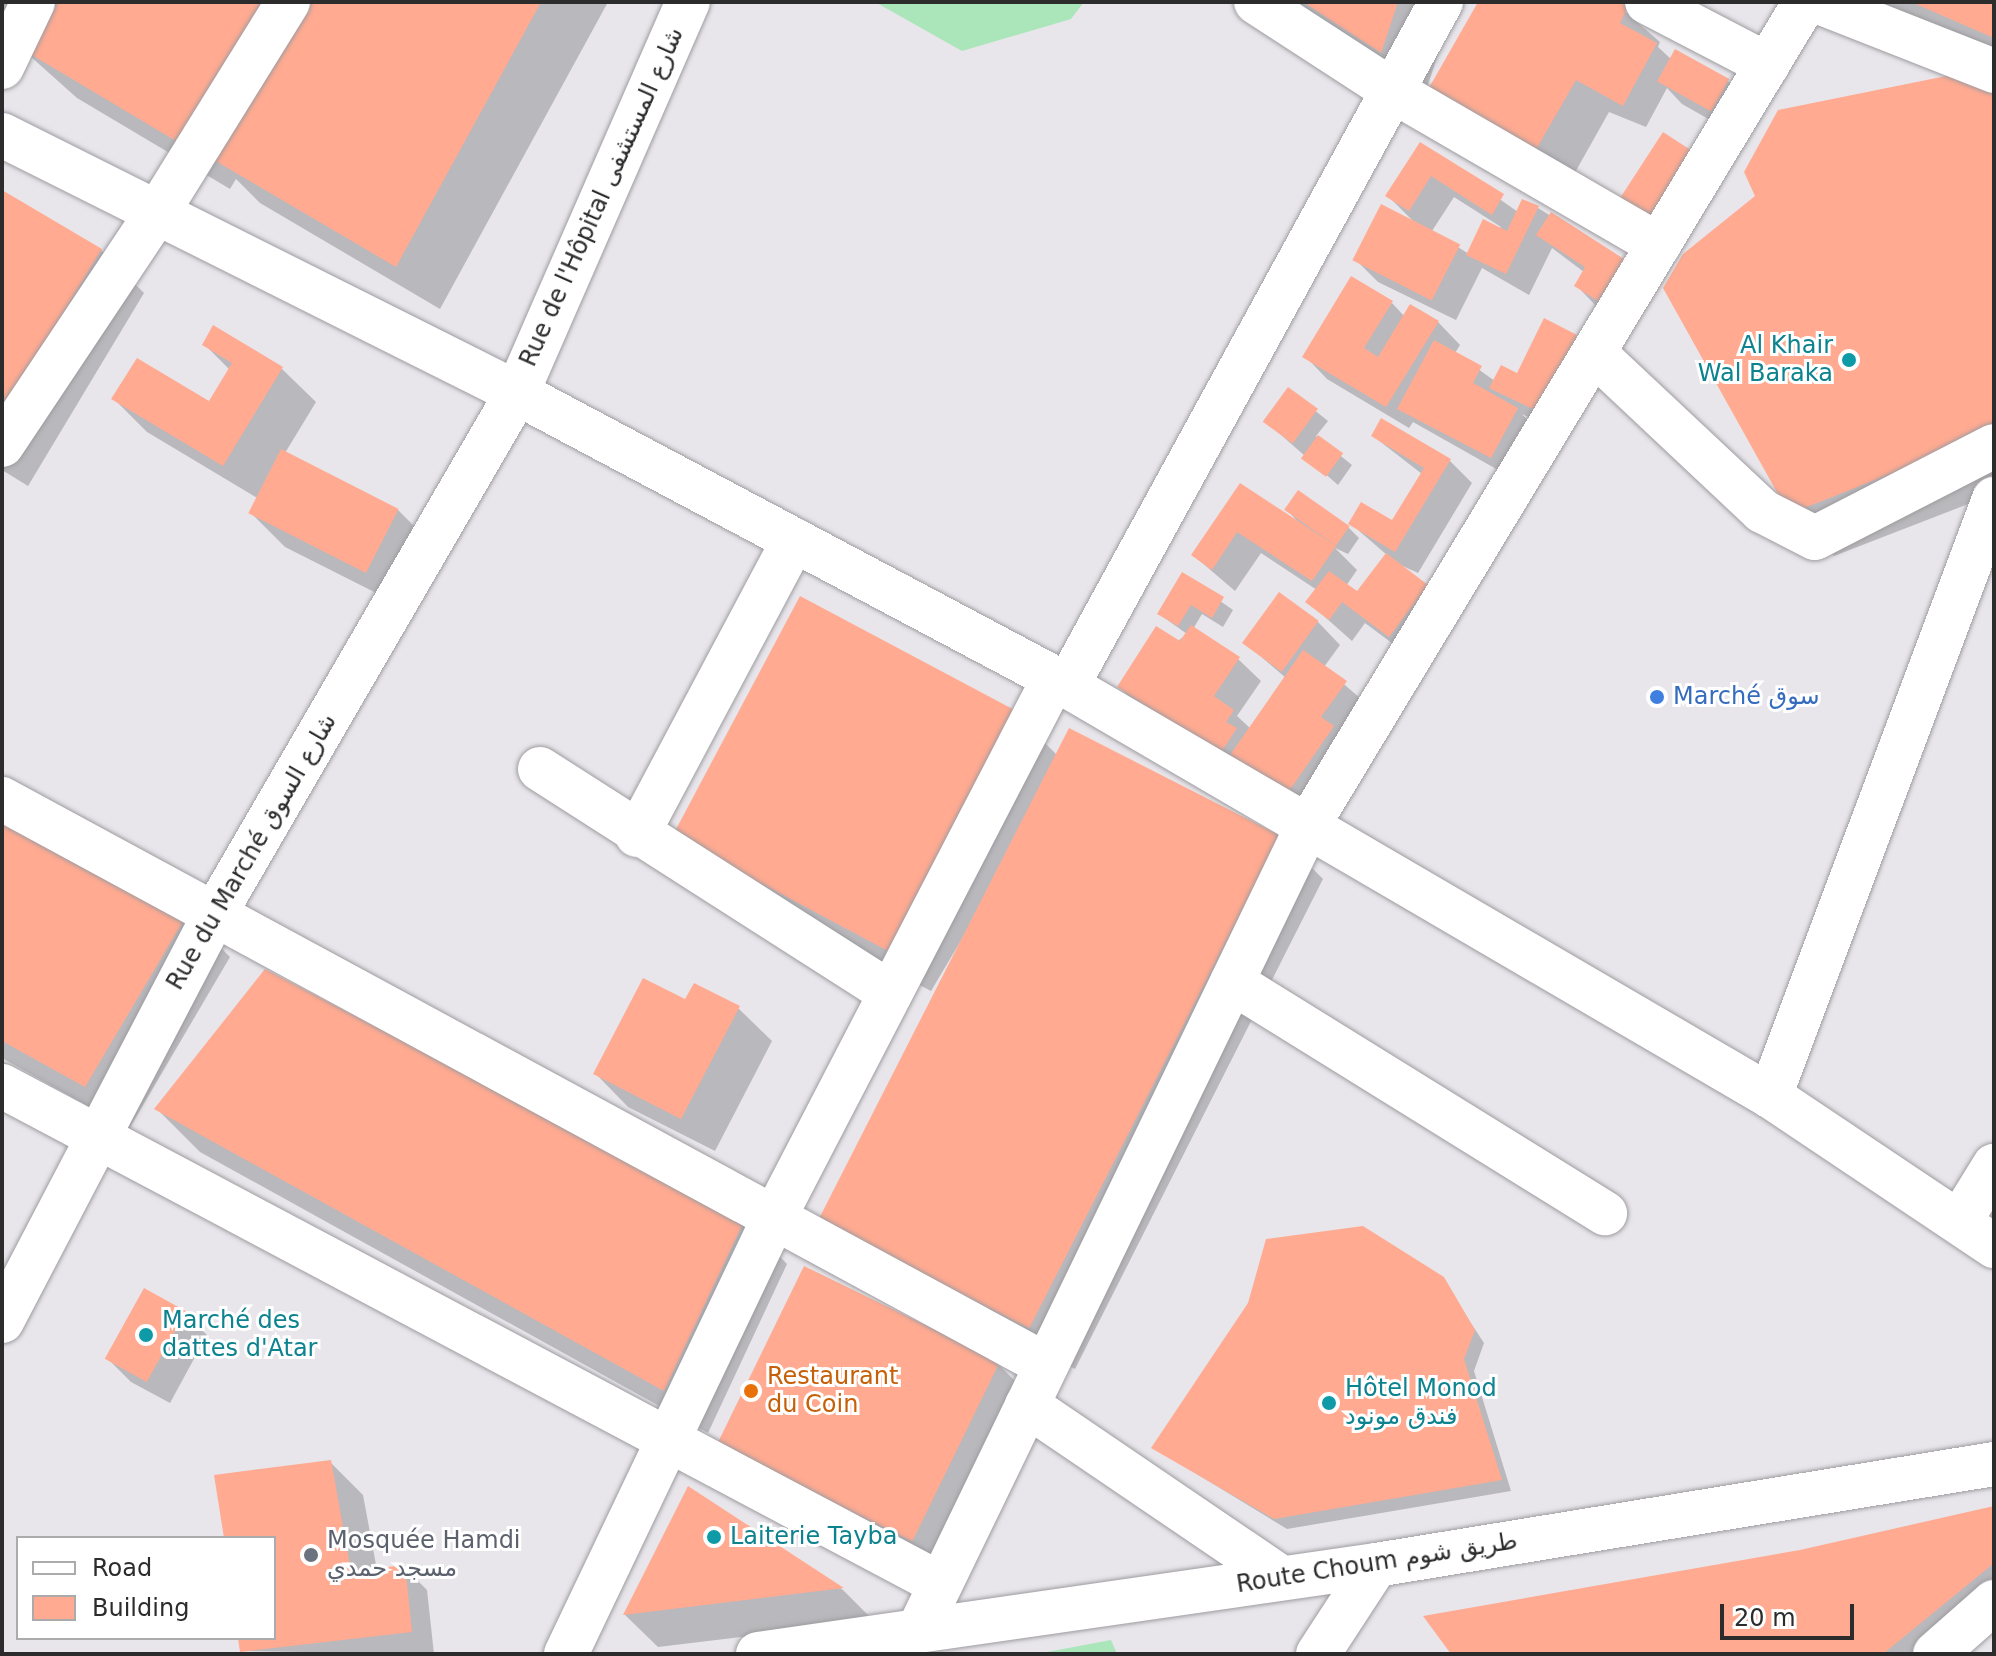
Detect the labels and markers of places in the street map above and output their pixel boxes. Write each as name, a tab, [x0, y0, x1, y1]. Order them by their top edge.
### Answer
place label: Al Khair Wal Baraka	[1698, 332, 1833, 388]
marker: Al Khair Wal Baraka	[1840, 351, 1858, 369]
place label: Marché سوق	[1673, 683, 1820, 711]
marker: Marché سوق	[1648, 688, 1666, 706]
place label: Marché des dattes d'Atar	[162, 1307, 317, 1363]
marker: Marché des dattes d'Atar	[137, 1326, 155, 1344]
place label: Restaurant du Coin	[767, 1363, 898, 1419]
place label: Hôtel Monod فندق مونود	[1345, 1375, 1497, 1431]
marker: Restaurant du Coin	[742, 1382, 760, 1400]
marker: Hôtel Monod فندق مونود	[1320, 1394, 1338, 1412]
place label: Laiterie Tayba	[730, 1523, 897, 1551]
place label: Mosquée Hamdi مسجد حمدي	[327, 1527, 521, 1583]
marker: Laiterie Tayba	[705, 1528, 723, 1546]
marker: Mosquée Hamdi مسجد حمدي	[302, 1546, 320, 1564]

